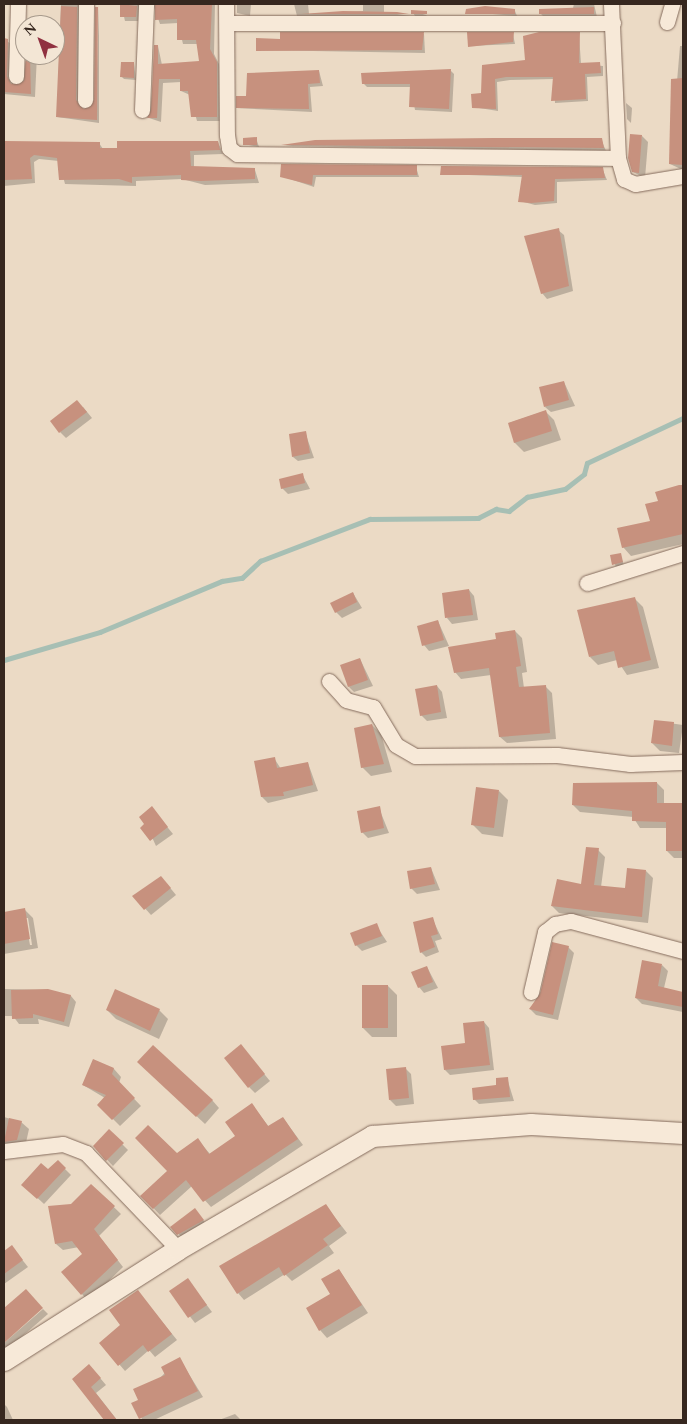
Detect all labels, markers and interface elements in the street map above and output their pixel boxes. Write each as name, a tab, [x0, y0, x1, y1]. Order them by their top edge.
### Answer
north arrow	[15, 15, 65, 65]
text: N	[19, 18, 42, 41]

